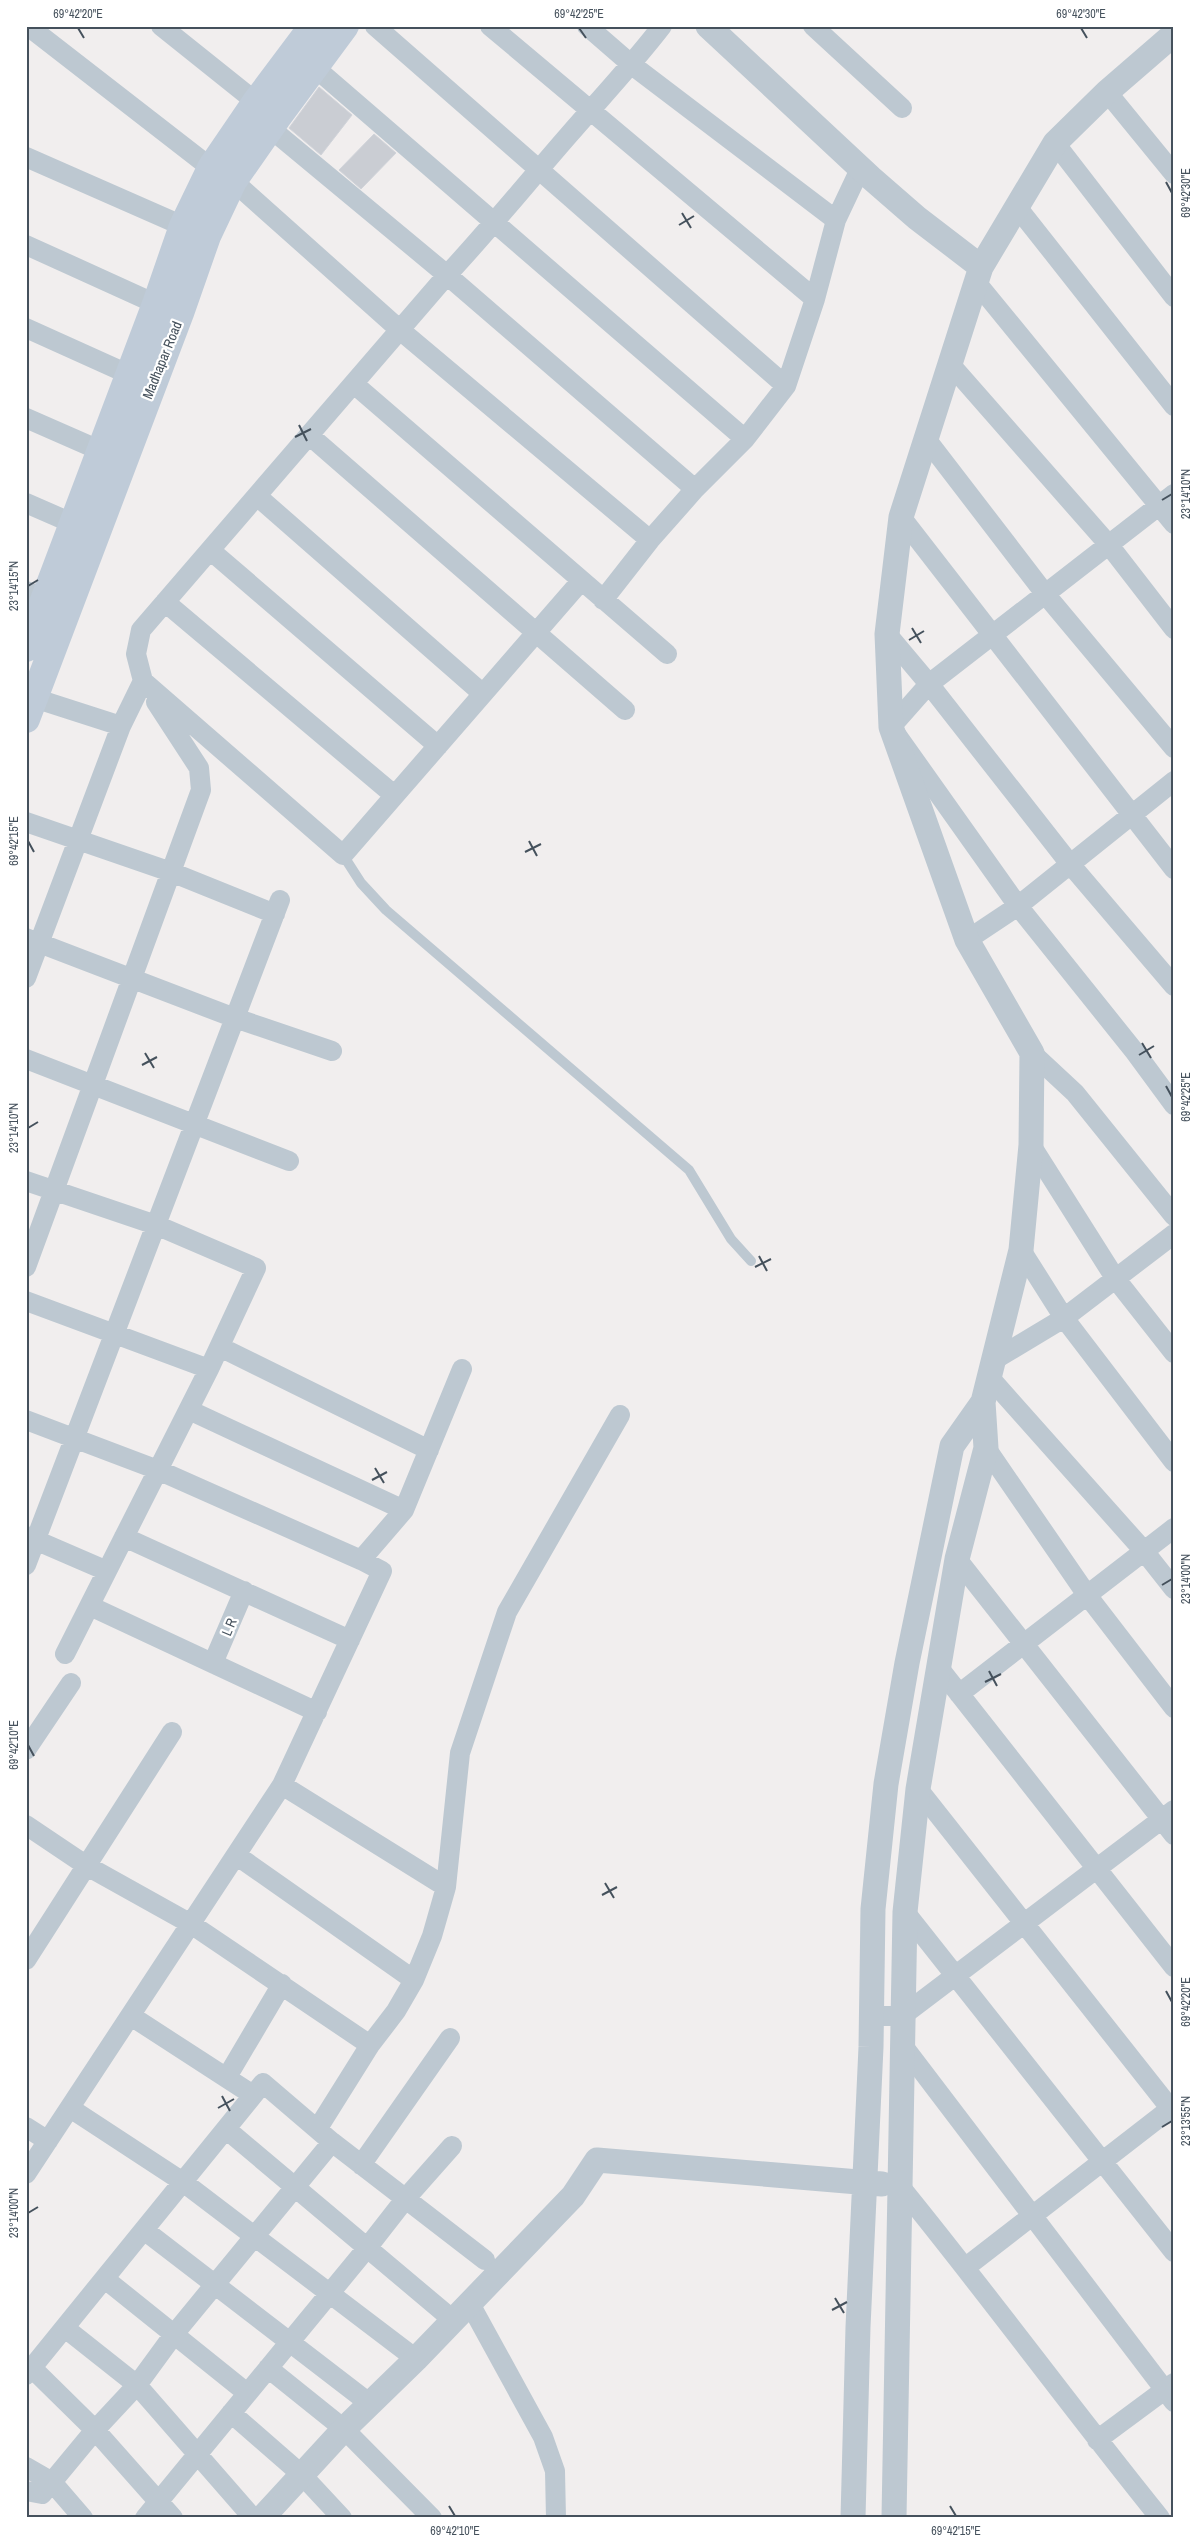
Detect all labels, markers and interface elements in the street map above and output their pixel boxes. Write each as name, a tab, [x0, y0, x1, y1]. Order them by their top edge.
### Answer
text: 69°42'20"E	[53, 6, 103, 22]
text: 69°42'25"E	[554, 6, 604, 22]
text: 69°42'30"E	[1056, 6, 1106, 22]
text: 69°42'30"E	[1178, 168, 1194, 218]
street label: Madhapar Road	[138, 318, 186, 402]
text: 23°14'10"N	[1178, 469, 1194, 519]
text: 23°14'15"N	[6, 561, 22, 611]
text: 69°42'15"E	[6, 816, 22, 866]
text: 69°42'25"E	[1178, 1072, 1194, 1122]
text: 23°14'10"N	[6, 1103, 22, 1153]
text: 23°14'00"N	[1178, 1554, 1194, 1604]
street label: L R	[217, 1615, 241, 1639]
text: 69°42'10"E	[6, 1720, 22, 1770]
text: 69°42'20"E	[1178, 1977, 1194, 2027]
text: 23°13'55"N	[1178, 2096, 1194, 2146]
text: 23°14'00"N	[6, 2188, 22, 2238]
text: 69°42'10"E	[430, 2523, 480, 2539]
text: 69°42'15"E	[931, 2523, 981, 2539]

